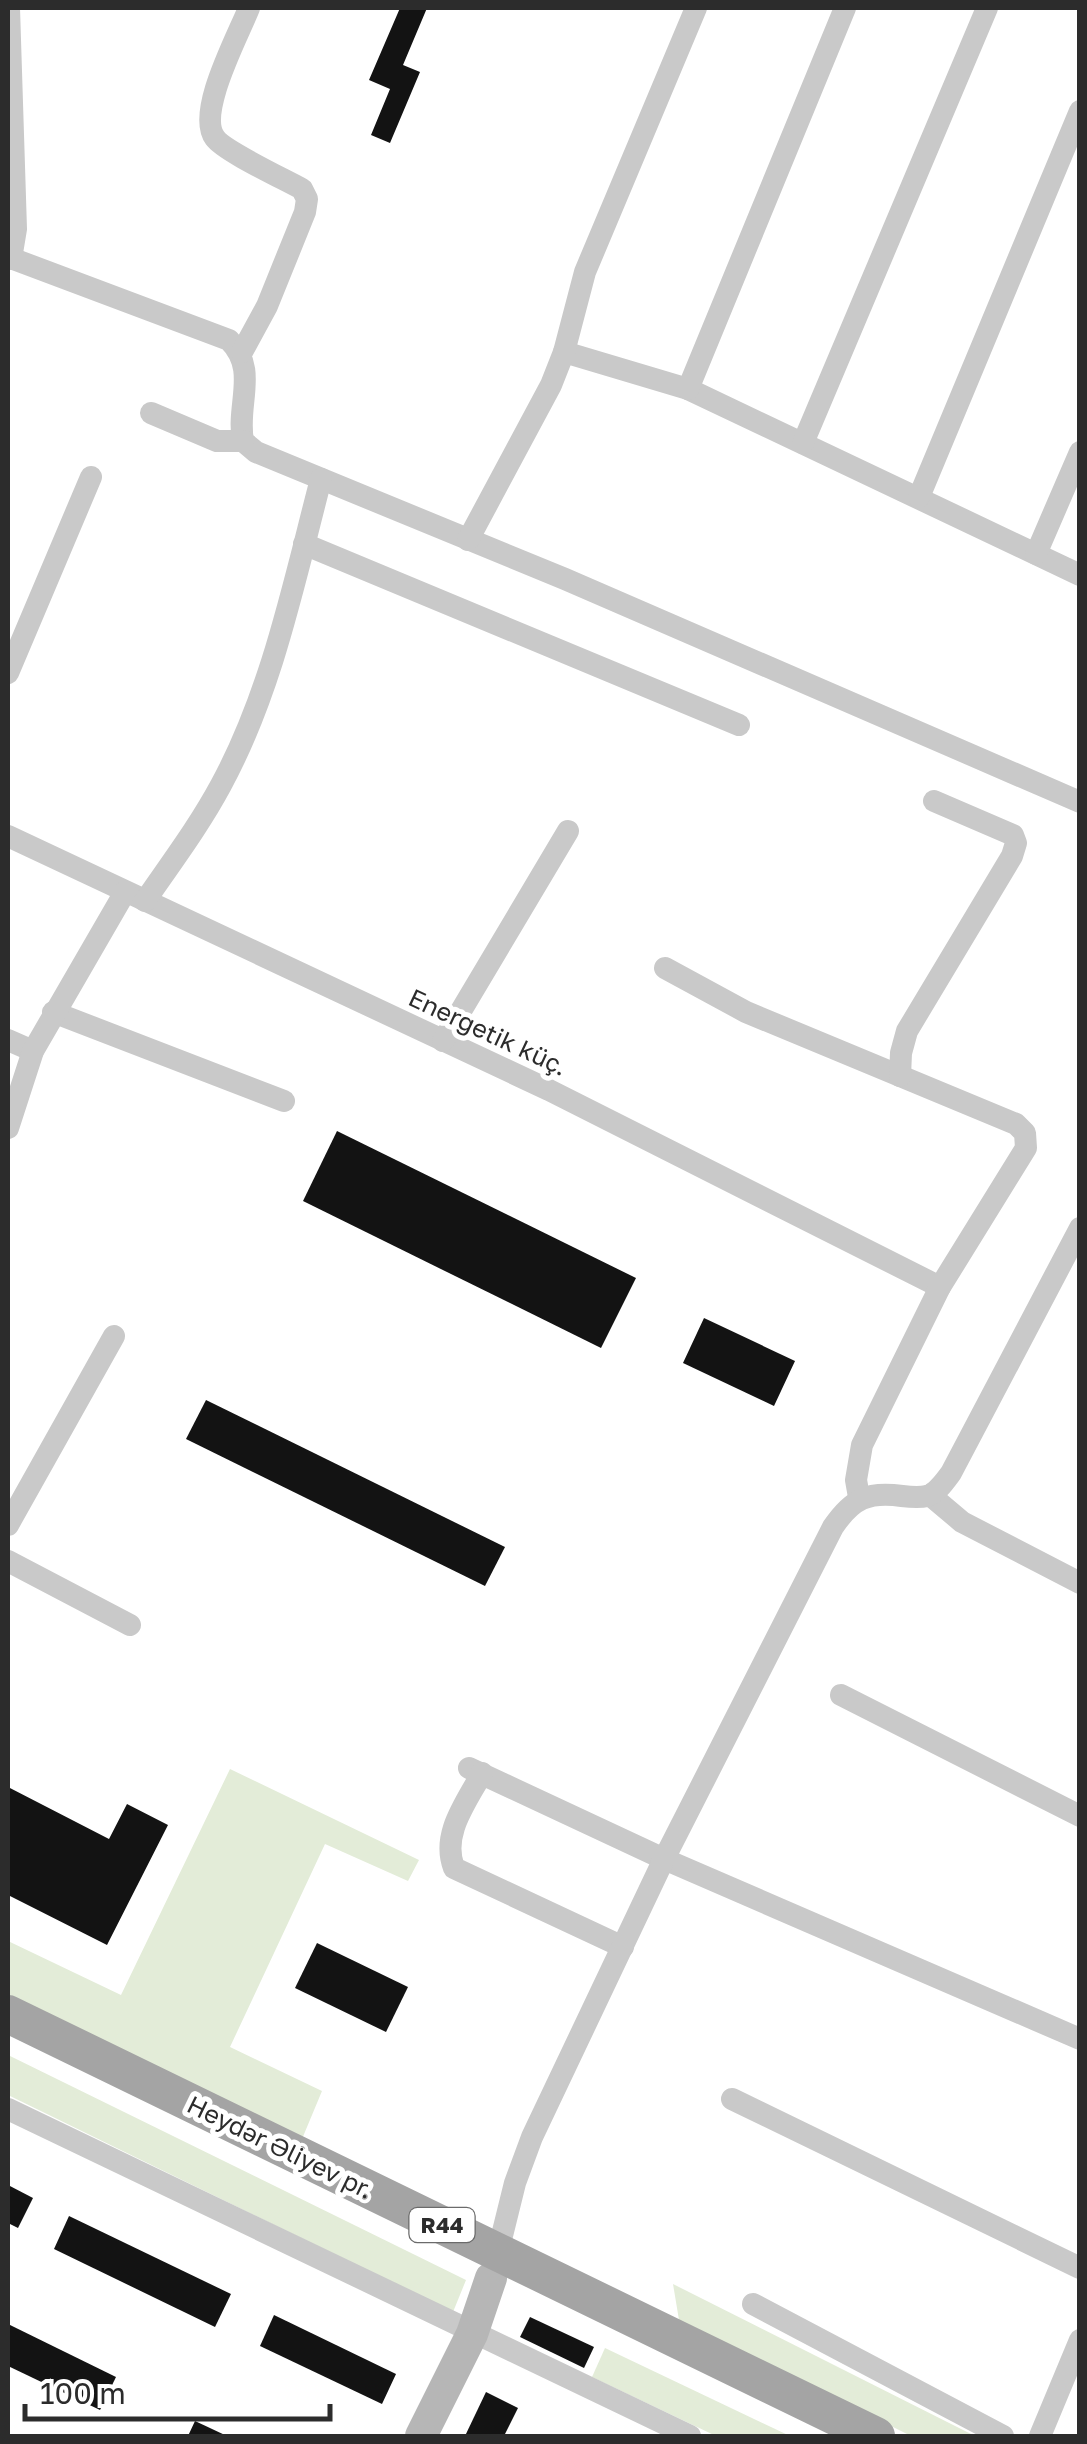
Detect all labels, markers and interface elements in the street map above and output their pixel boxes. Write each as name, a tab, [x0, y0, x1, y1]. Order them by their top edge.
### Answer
street label: Energetik küç.	[404, 981, 572, 1082]
street label: Heydər Əliyev pr.	[182, 2088, 378, 2205]
road number: R44	[410, 2208, 474, 2242]
scale bar	[25, 2359, 330, 2421]
text: 100 m	[40, 2375, 126, 2411]

